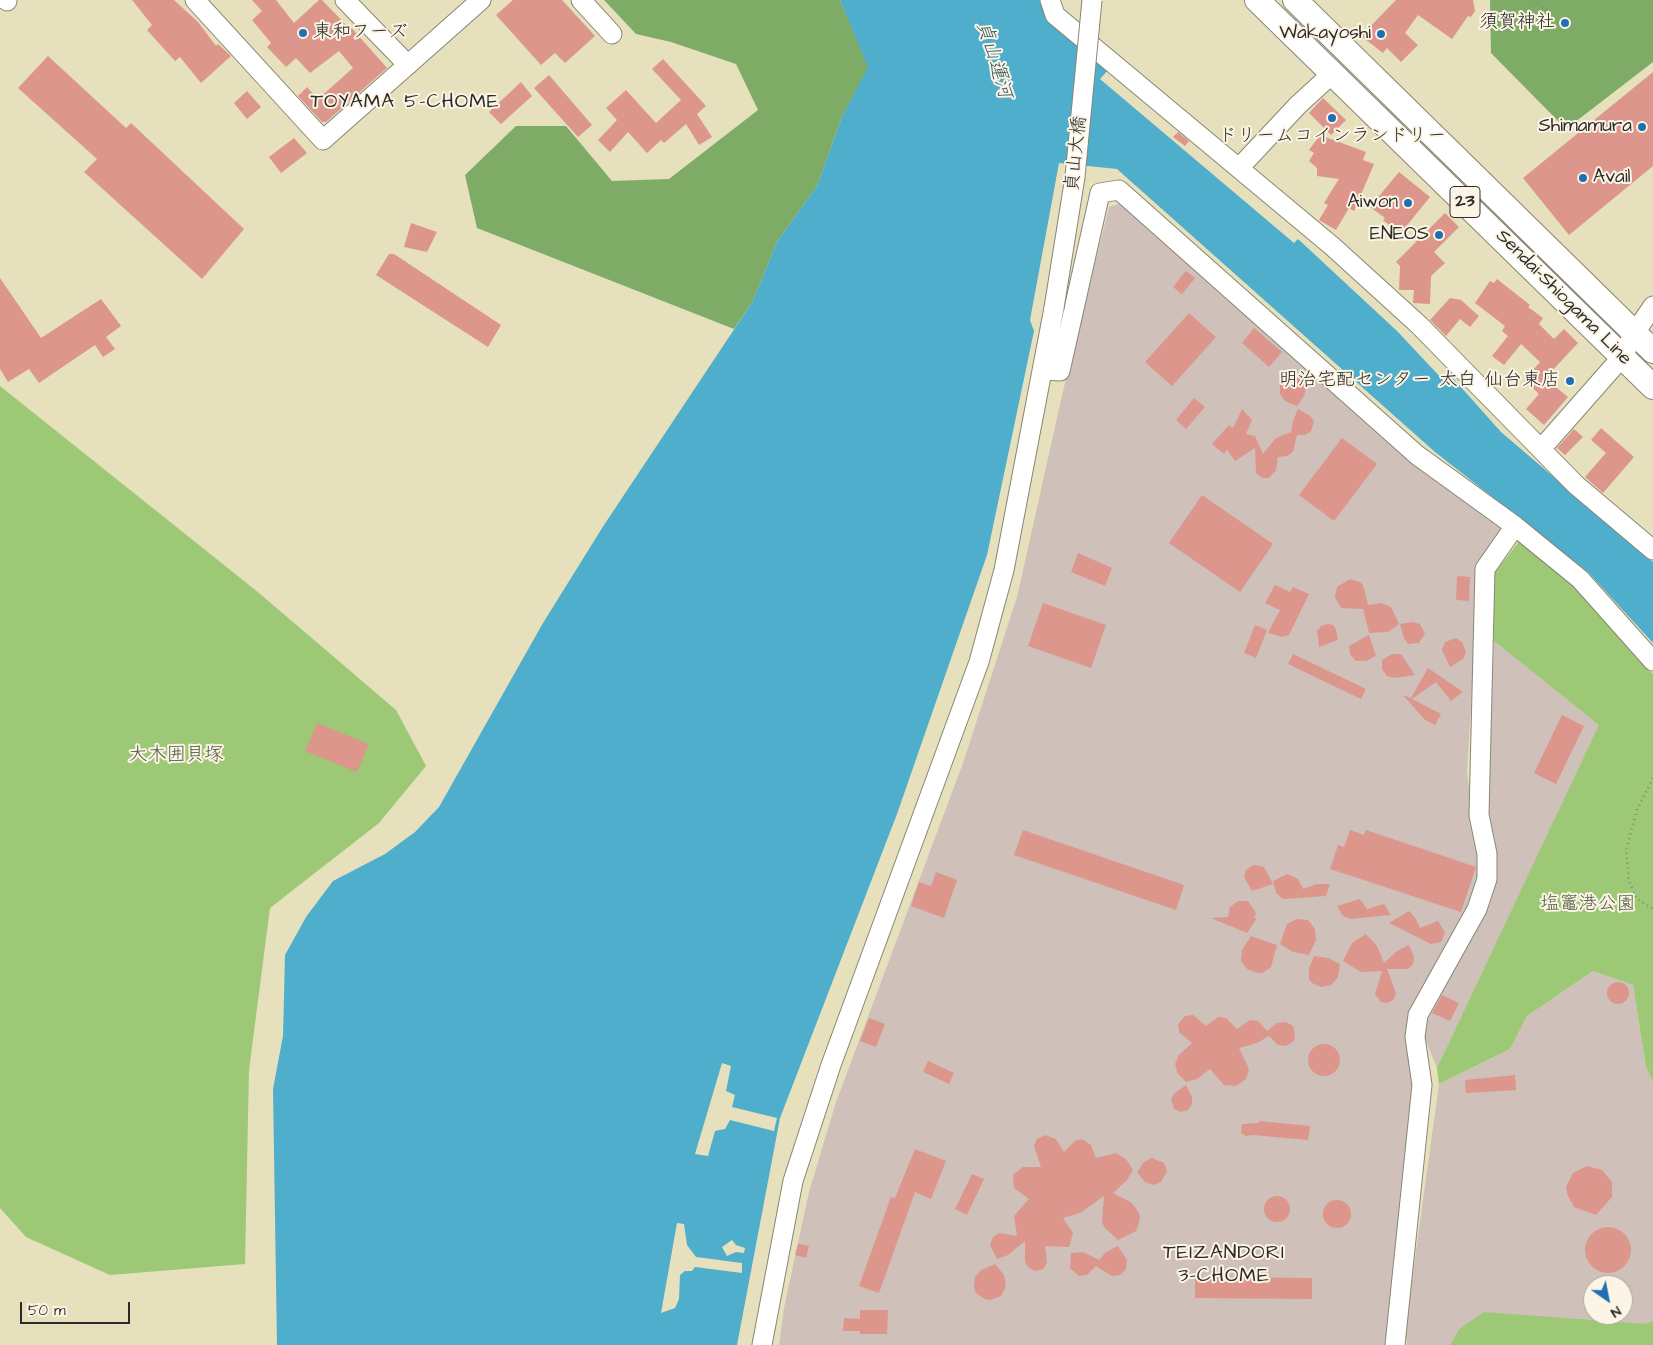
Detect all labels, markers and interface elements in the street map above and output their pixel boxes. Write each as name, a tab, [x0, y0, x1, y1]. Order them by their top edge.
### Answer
place label: 須賀神社	[1479, 12, 1555, 34]
marker: 須賀神社	[1559, 17, 1571, 29]
water label: 貞山運河	[970, 18, 1016, 102]
place label: 東和フーズ	[313, 22, 408, 44]
place label: Wakayoshi	[1279, 23, 1371, 45]
marker: 東和フーズ	[297, 27, 309, 39]
marker: Wakayoshi	[1375, 28, 1387, 40]
district label: TOYAMA 5-CHOME	[309, 91, 501, 115]
marker: ドリームコインランドリー	[1326, 112, 1338, 124]
street label: 貞山大橋	[1062, 115, 1092, 193]
place label: Shimamura	[1538, 116, 1632, 138]
marker: Shimamura	[1636, 121, 1648, 133]
place label: ドリームコインランドリー	[1218, 126, 1446, 148]
place label: Avail	[1593, 167, 1631, 189]
marker: Avail	[1577, 172, 1589, 184]
road number: 23	[1450, 186, 1480, 218]
place label: Aiwon	[1347, 192, 1398, 214]
marker: Aiwon	[1402, 197, 1414, 209]
place label: ENEOS	[1370, 224, 1429, 246]
street label: Sendai-Shiogama Line	[1490, 225, 1636, 371]
marker: ENEOS	[1433, 229, 1445, 241]
place label: 明治宅配センター 太白 仙台東店	[1279, 370, 1560, 392]
marker: 明治宅配センター 太白 仙台東店	[1564, 375, 1576, 387]
park label: 大木囲貝塚	[129, 745, 223, 767]
park label: 塩竈港公園	[1541, 894, 1635, 916]
district label: TEIZANDORI 3-CHOME	[1162, 1242, 1286, 1289]
north arrow	[1583, 1275, 1633, 1325]
scale bar	[22, 1292, 132, 1324]
text: 50 m	[28, 1300, 66, 1321]
text: N	[1606, 1301, 1625, 1323]

